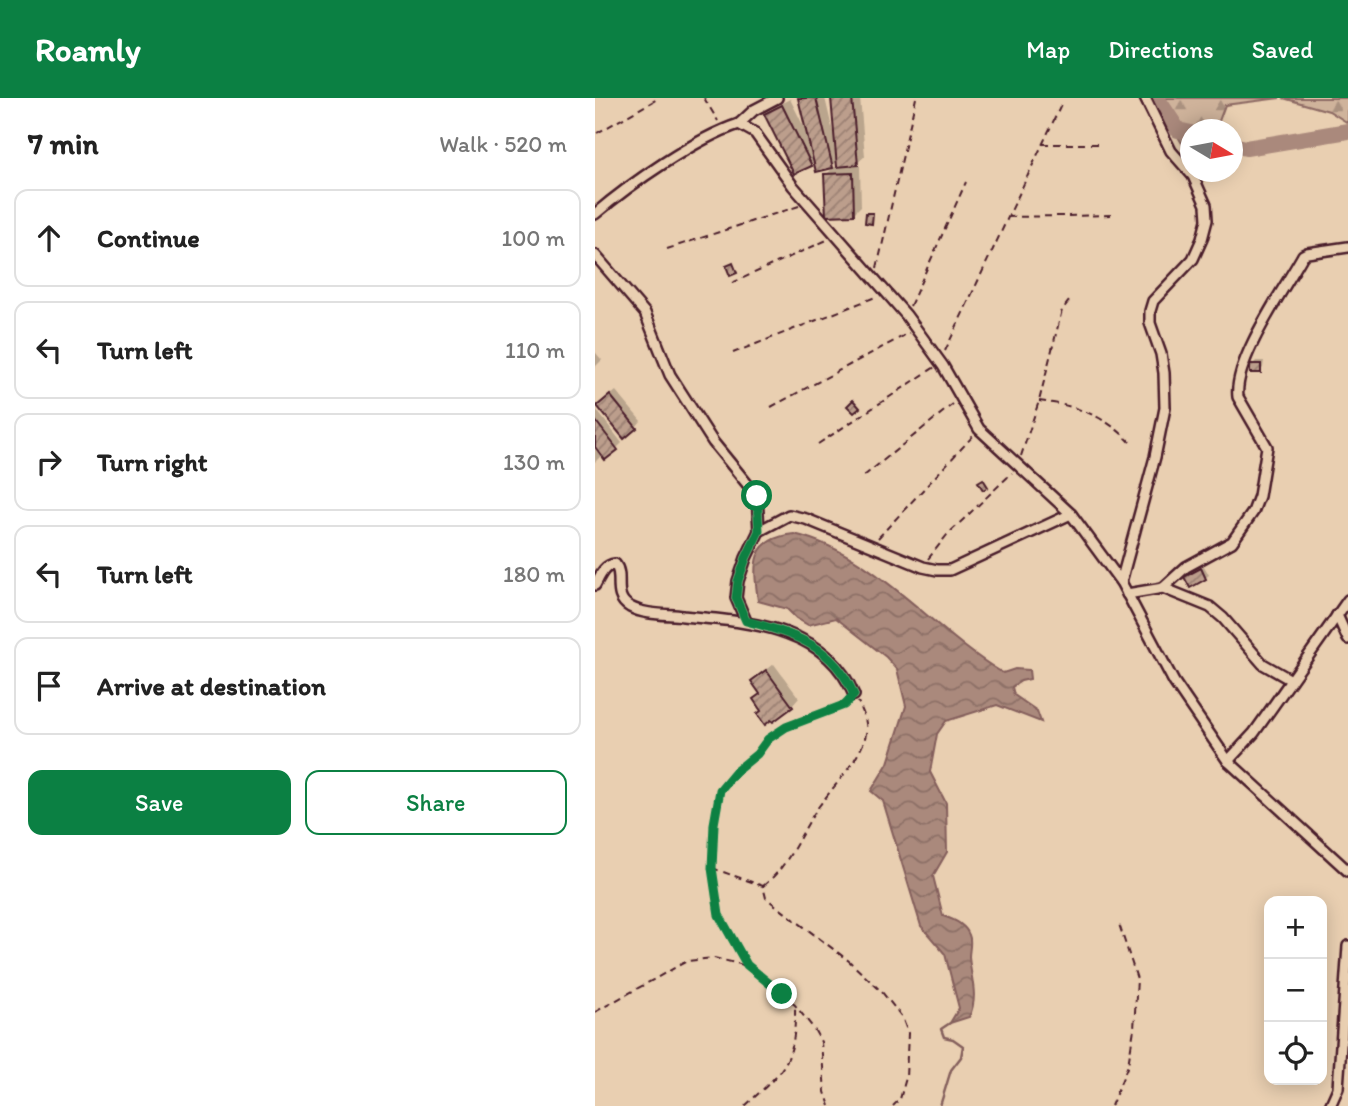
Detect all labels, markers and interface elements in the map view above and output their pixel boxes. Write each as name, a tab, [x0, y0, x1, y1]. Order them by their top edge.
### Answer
text: Roamly	[35, 30, 141, 69]
text: Map	[1026, 35, 1070, 64]
text: Directions	[1108, 35, 1214, 64]
text: Saved	[1252, 35, 1313, 64]
north arrow	[1180, 119, 1243, 182]
text: 7 min	[28, 125, 99, 162]
text: Walk · 520 m	[439, 130, 567, 158]
icon: ahead	[30, 219, 68, 257]
text: Continue	[97, 222, 200, 254]
text: 100 m	[501, 224, 565, 252]
icon: left	[30, 331, 68, 369]
text: Turn left	[97, 334, 193, 366]
text: 110 m	[505, 336, 565, 364]
icon: right	[30, 443, 68, 481]
text: Turn right	[97, 446, 208, 478]
text: 130 m	[503, 448, 565, 476]
route start	[741, 480, 772, 511]
icon: left	[30, 555, 68, 593]
text: Turn left	[97, 558, 193, 590]
text: 180 m	[503, 560, 565, 588]
icon: arrive	[30, 667, 68, 705]
text: Arrive at destination	[97, 670, 326, 702]
button: Save	[28, 770, 291, 835]
button: Share	[305, 770, 567, 835]
map controls	[1264, 896, 1327, 1085]
button: +	[1264, 896, 1327, 959]
button: −	[1264, 959, 1327, 1022]
route end	[766, 978, 797, 1009]
button: locate	[1264, 1022, 1327, 1085]

